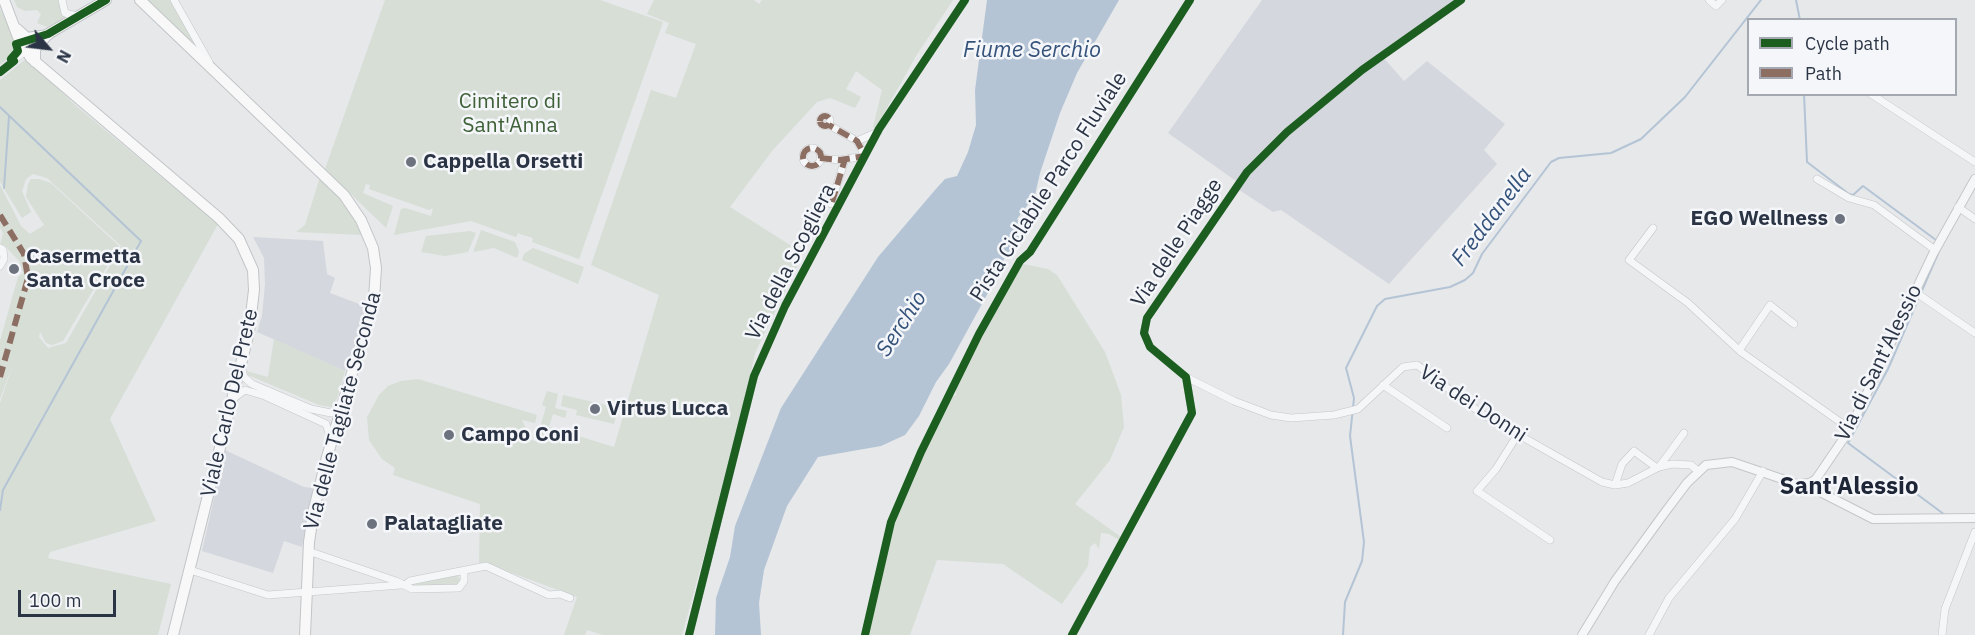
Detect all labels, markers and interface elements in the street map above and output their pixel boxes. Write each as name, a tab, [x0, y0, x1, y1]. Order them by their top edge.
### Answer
north arrow	[18, 18, 78, 78]
legend	[1747, 18, 1957, 96]
text: Cycle path	[1805, 32, 1890, 55]
water label: Fiume Serchio	[963, 38, 1101, 64]
text: N	[52, 47, 75, 66]
text: Path	[1805, 62, 1842, 85]
street label: Pista Ciclabile Parco Fluviale	[965, 67, 1133, 307]
park label: Cimitero di Sant'Anna	[459, 89, 561, 139]
place label: Cappella Orsetti	[423, 149, 583, 175]
marker: Cappella Orsetti	[404, 155, 418, 169]
water label: Freddanella	[1446, 162, 1538, 272]
street label: Via delle Piagge	[1126, 174, 1228, 312]
street label: Via della Scogliera	[741, 180, 841, 344]
place label: EGO Wellness	[1691, 206, 1828, 232]
marker: EGO Wellness	[1833, 212, 1847, 226]
place label: Casermetta Santa Croce	[26, 244, 145, 294]
marker: Casermetta Santa Croce	[7, 262, 21, 276]
street label: Via di Sant'Alessio	[1830, 280, 1928, 446]
water label: Serchio	[871, 286, 933, 362]
street label: Via delle Tagliate Seconda	[299, 289, 387, 533]
street label: Viale Carlo Del Prete	[196, 306, 264, 500]
street label: Via dei Donni	[1415, 360, 1531, 448]
place label: Virtus Lucca	[607, 396, 728, 422]
marker: Virtus Lucca	[588, 402, 602, 416]
place label: Campo Coni	[461, 422, 579, 448]
marker: Campo Coni	[442, 428, 456, 442]
district label: Sant'Alessio	[1780, 473, 1918, 501]
place label: Palatagliate	[384, 511, 503, 537]
marker: Palatagliate	[365, 517, 379, 531]
scale bar	[21, 578, 118, 616]
text: 100 m	[29, 589, 81, 612]

